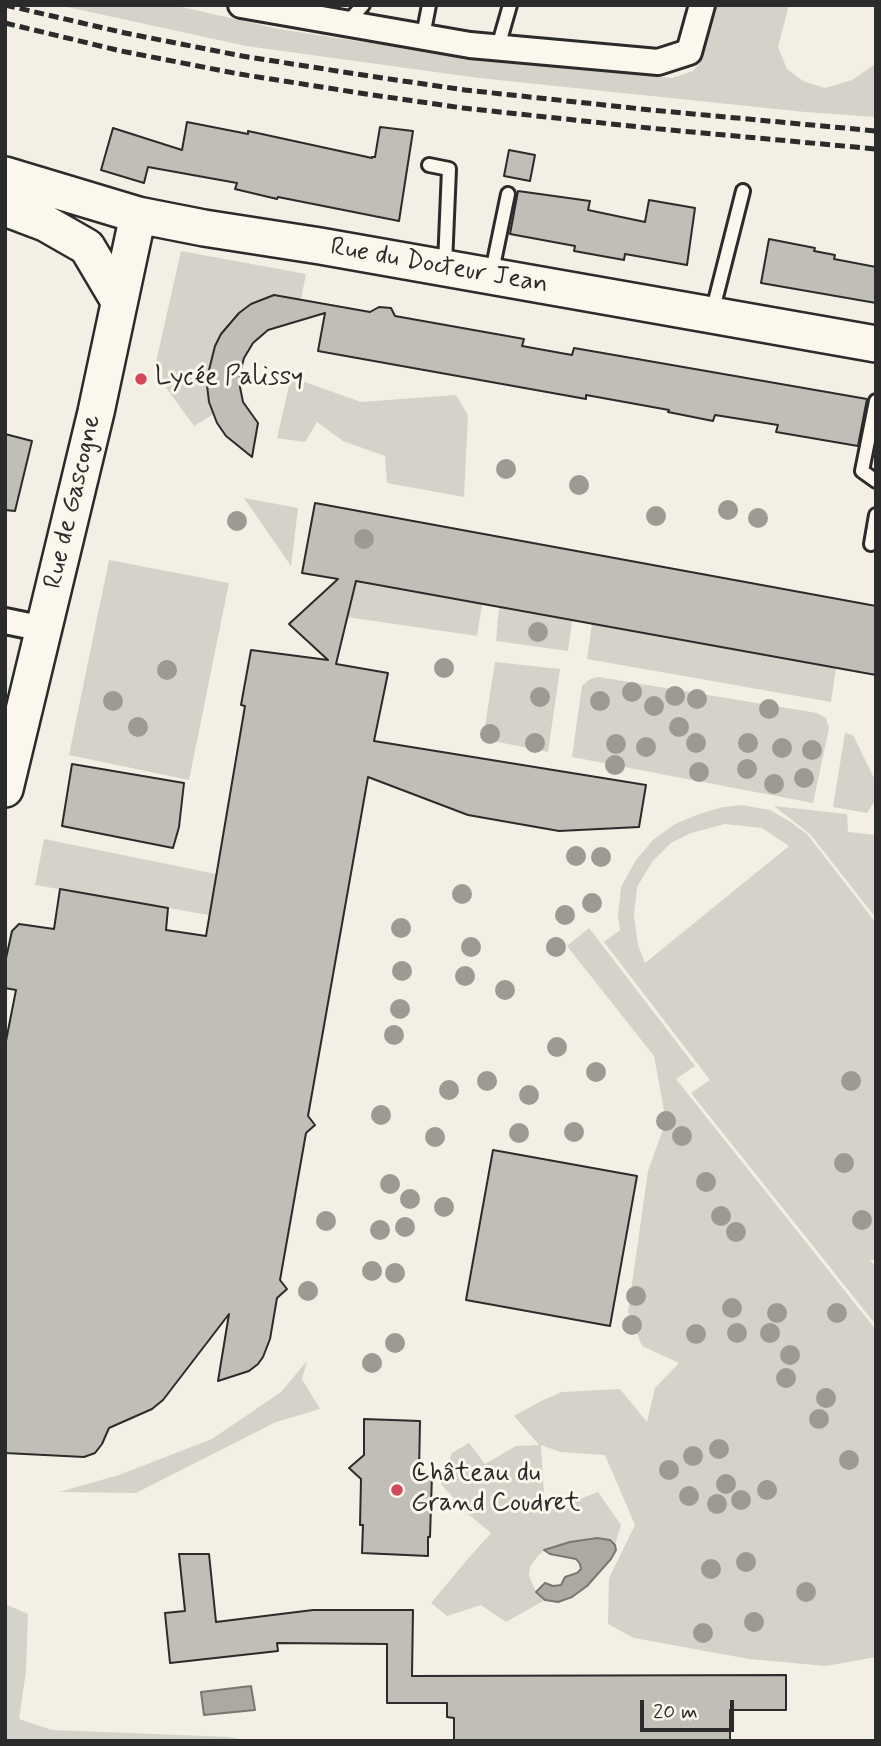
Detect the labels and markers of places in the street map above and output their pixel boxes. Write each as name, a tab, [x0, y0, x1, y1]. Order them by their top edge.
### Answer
place label: Lycée Palissy	[155, 363, 303, 395]
marker: Lycée Palissy	[133, 371, 149, 387]
place label: Château du Grand Coudret	[411, 1459, 580, 1520]
marker: Château du Grand Coudret	[389, 1482, 405, 1498]

